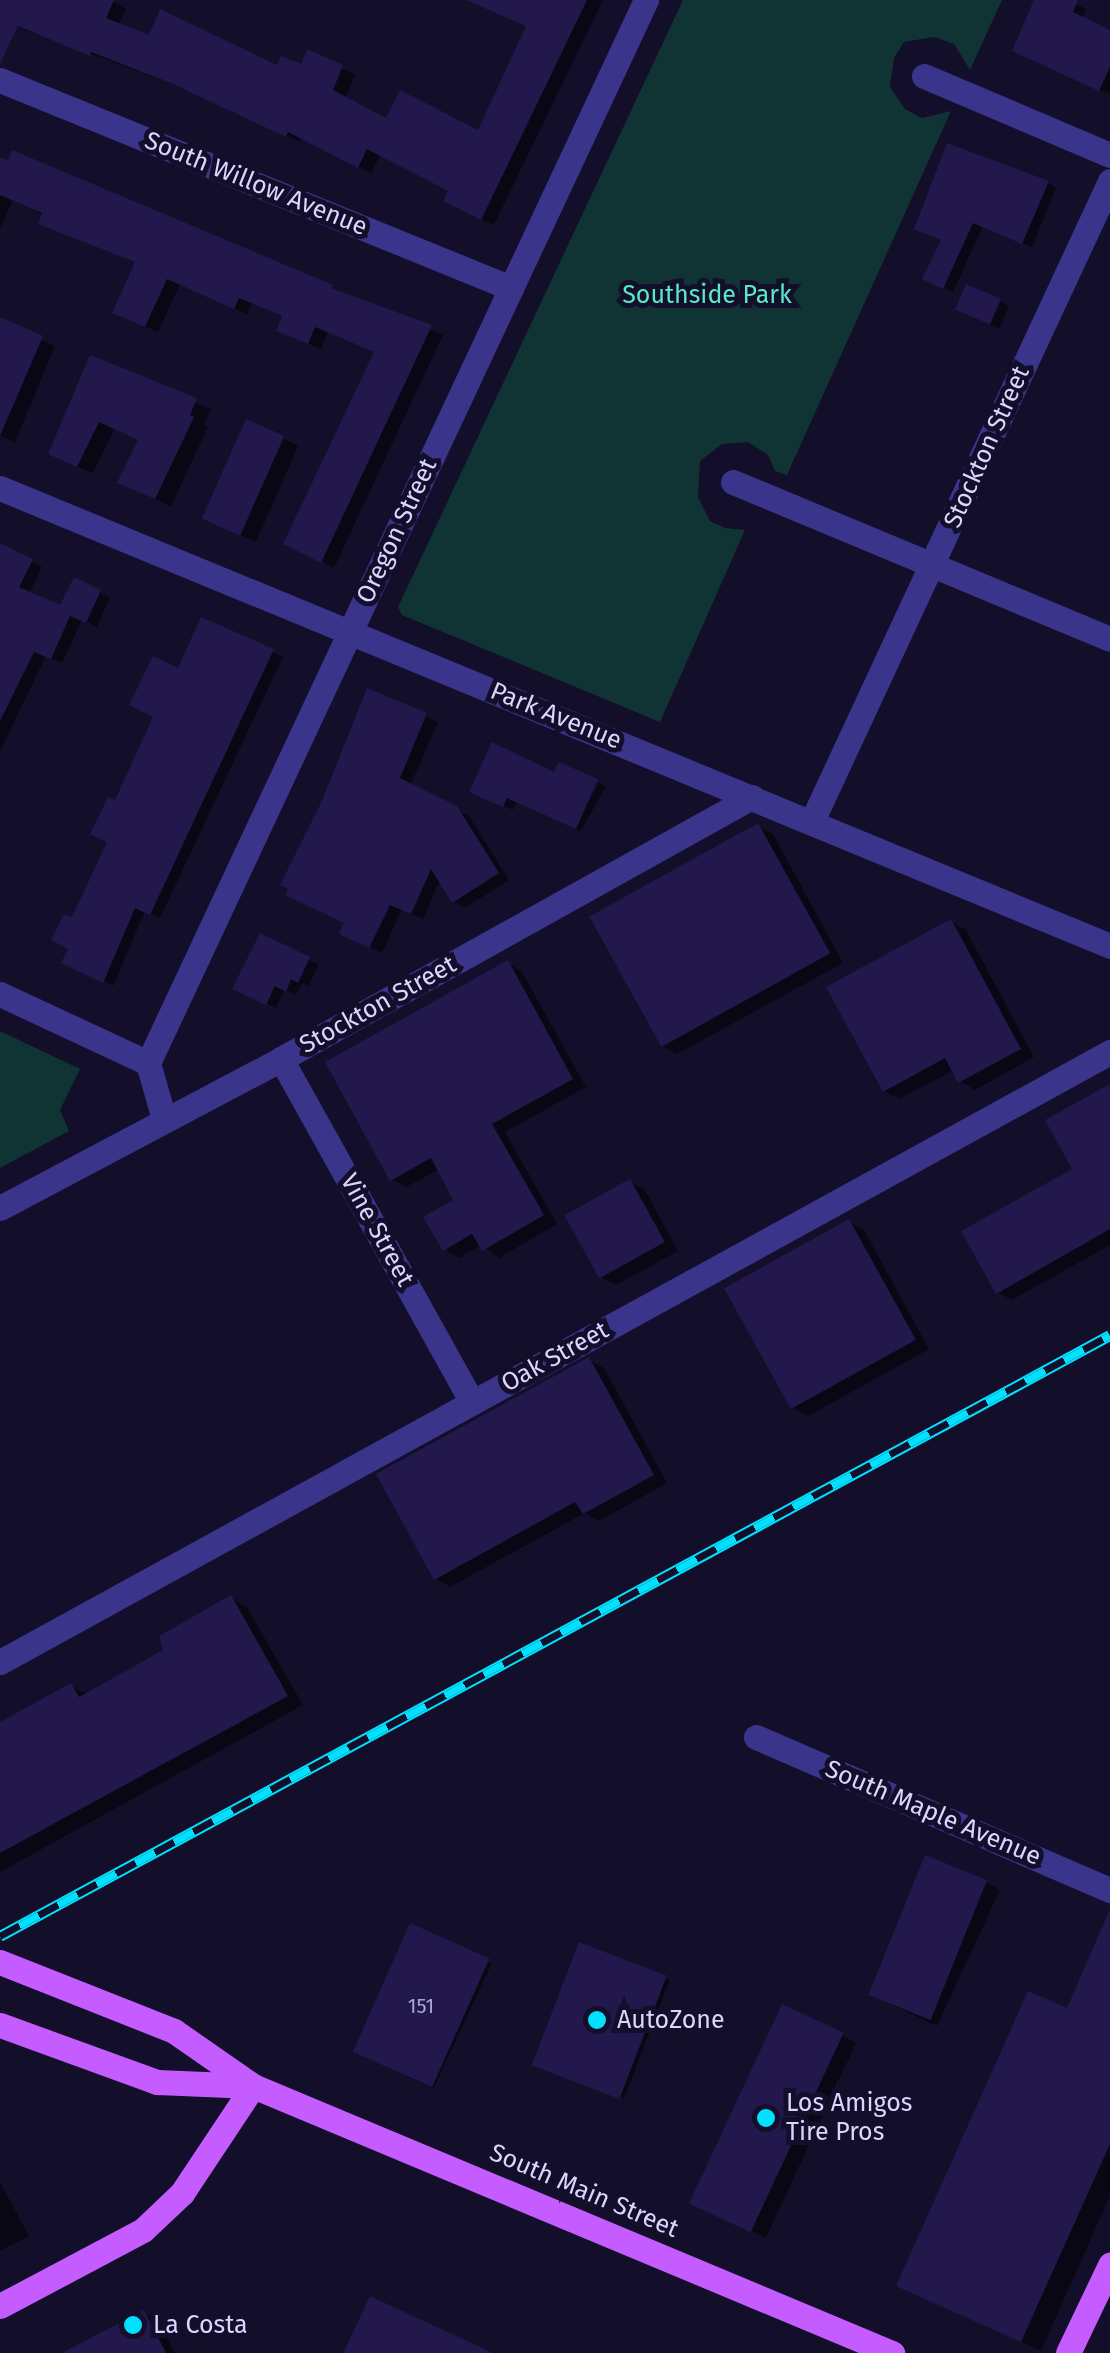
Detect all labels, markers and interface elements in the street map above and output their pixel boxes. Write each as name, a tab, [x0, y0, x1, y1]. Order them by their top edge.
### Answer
street label: South Willow Avenue	[140, 126, 372, 242]
park label: Southside Park	[622, 280, 792, 310]
street label: Stockton Street	[938, 361, 1036, 533]
street label: Oregon Street	[350, 454, 444, 608]
street label: Park Avenue	[486, 676, 626, 756]
street label: Stockton Street	[295, 950, 461, 1060]
street label: Vine Street	[334, 1169, 420, 1291]
street label: Oak Street	[496, 1315, 614, 1399]
street label: South Maple Avenue	[821, 1754, 1045, 1872]
house number: 151	[408, 1994, 434, 2018]
place label: AutoZone	[617, 2005, 724, 2035]
marker: AutoZone	[586, 2009, 608, 2031]
place label: Los Amigos Tire Pros	[786, 2089, 912, 2148]
marker: Los Amigos Tire Pros	[755, 2107, 777, 2129]
street label: South Main Street	[485, 2138, 683, 2244]
place label: La Costa	[153, 2310, 248, 2340]
marker: La Costa	[122, 2314, 144, 2336]

